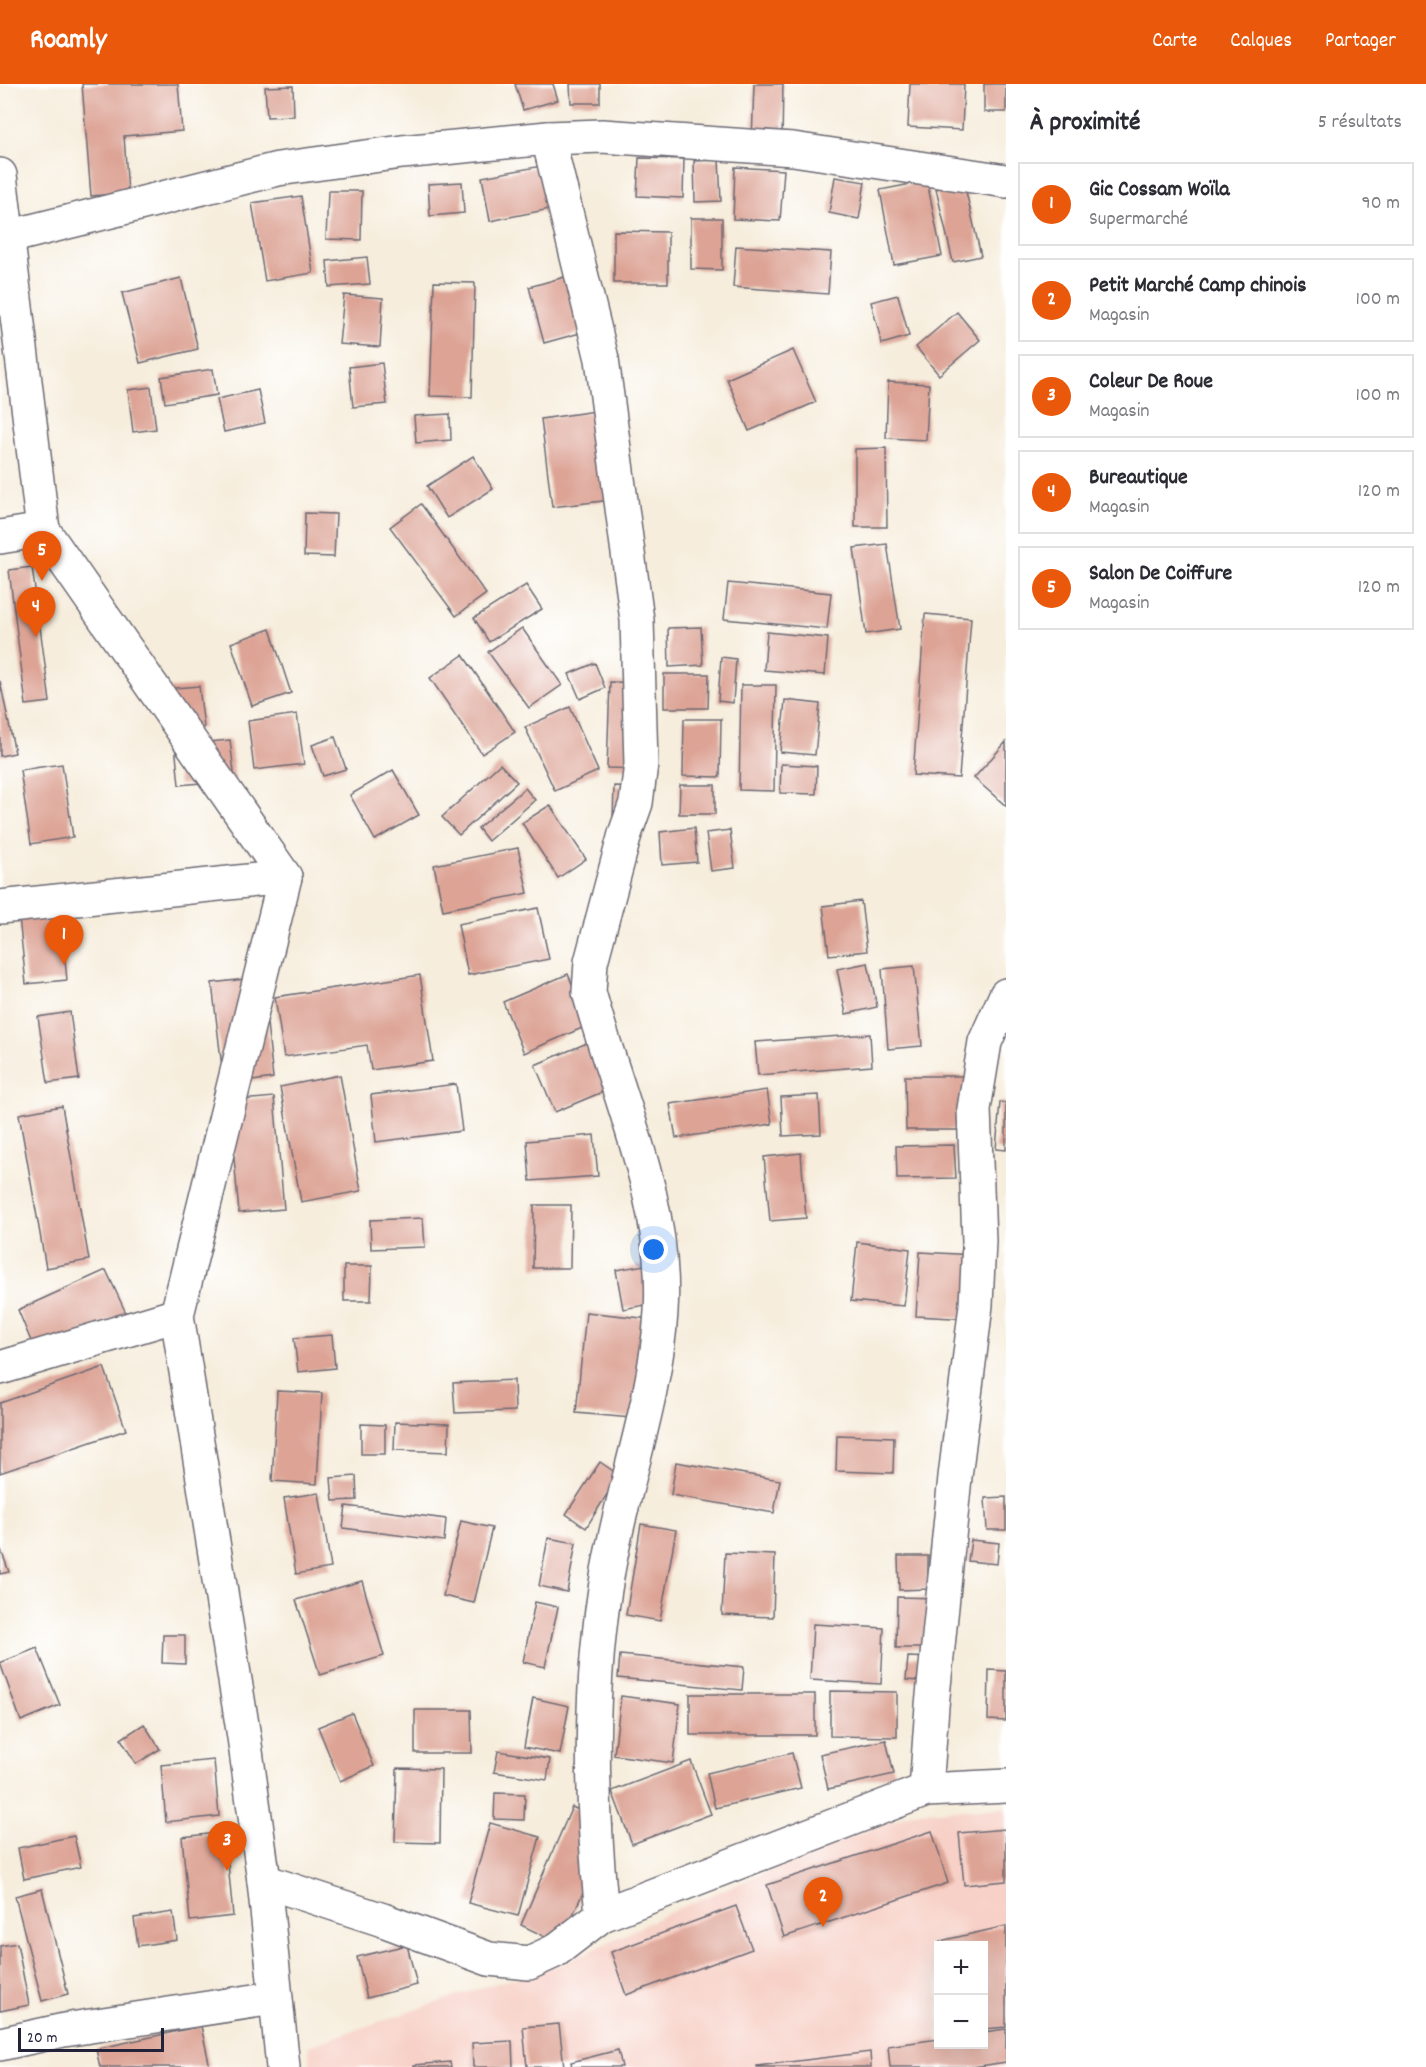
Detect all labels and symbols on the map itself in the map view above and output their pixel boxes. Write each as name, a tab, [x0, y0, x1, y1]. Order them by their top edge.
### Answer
pin: 5	[22, 532, 62, 581]
pin: 4	[16, 588, 56, 637]
pin: 1	[44, 916, 84, 965]
your location	[639, 1235, 668, 1264]
pin: 3	[208, 1822, 246, 1871]
pin: 2	[804, 1878, 842, 1927]
scale bar	[18, 2025, 164, 2052]

